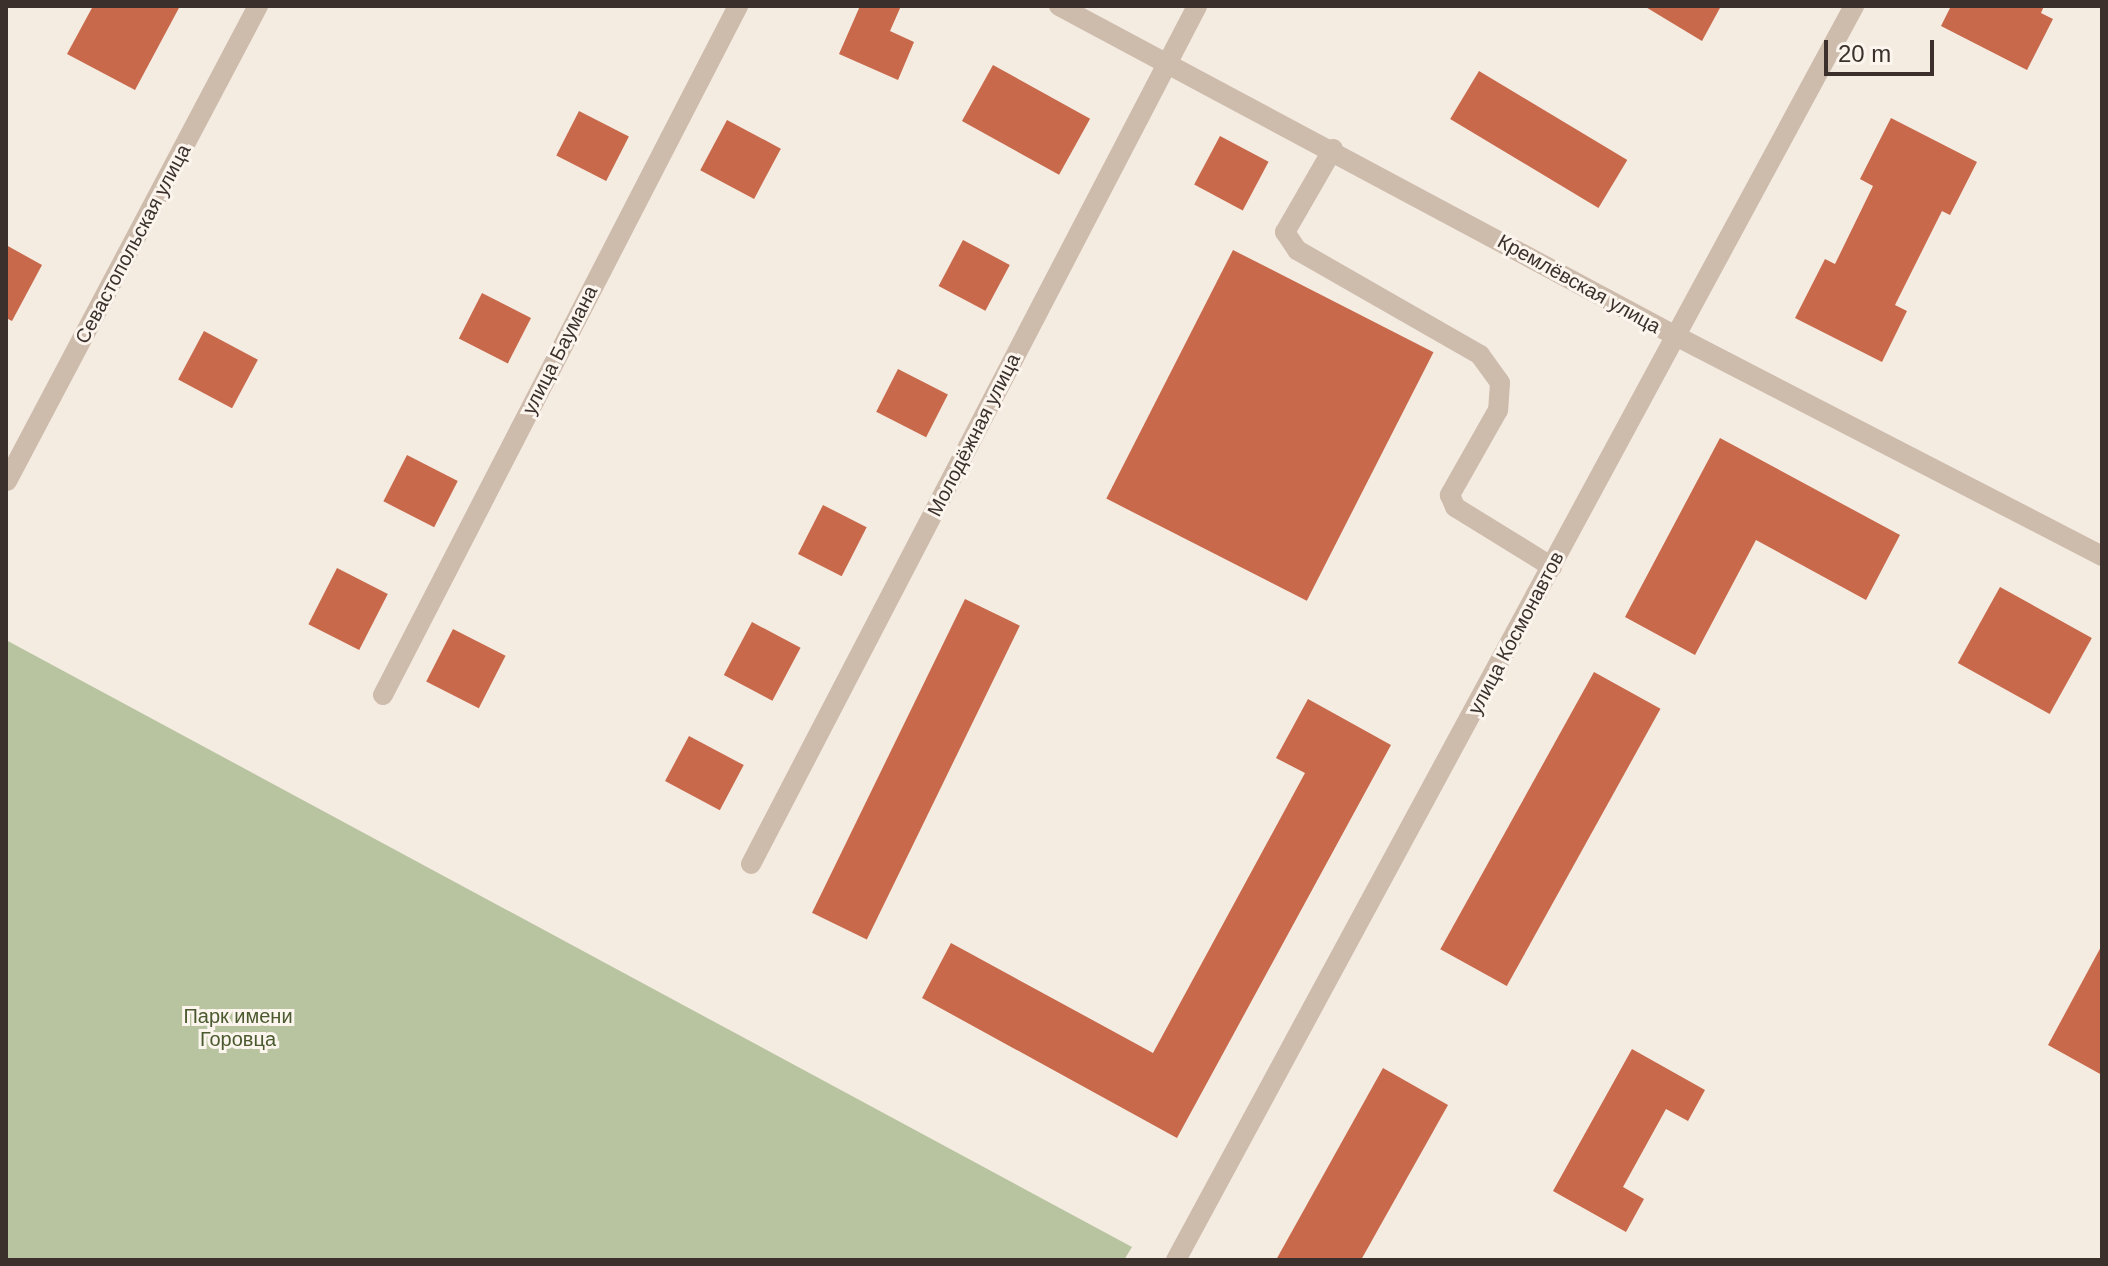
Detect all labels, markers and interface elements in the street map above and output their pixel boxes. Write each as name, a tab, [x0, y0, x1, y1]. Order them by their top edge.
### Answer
scale bar	[1828, 24, 1938, 74]
text: 20 m	[1838, 40, 1891, 67]
street label: Севастопольская улица	[70, 140, 196, 348]
street label: Кремлёвская улица	[1493, 229, 1665, 339]
street label: улица Баумана	[517, 282, 603, 418]
street label: Молодёжная улица	[922, 349, 1026, 521]
street label: улица Космонавтов	[1463, 547, 1569, 719]
park label: Парк имени Горовца	[183, 1005, 293, 1052]

